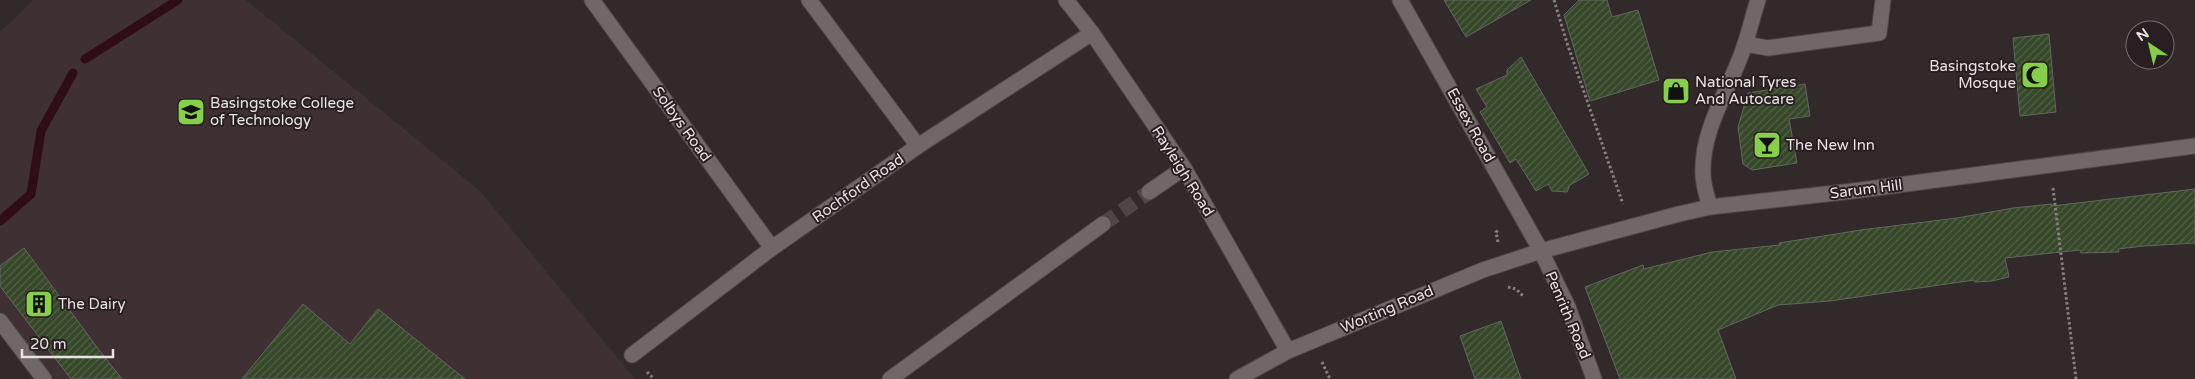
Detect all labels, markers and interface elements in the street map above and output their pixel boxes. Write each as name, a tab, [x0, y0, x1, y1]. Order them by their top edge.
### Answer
north arrow	[2125, 20, 2175, 70]
text: N	[2133, 25, 2152, 45]
place label: Basingstoke Mosque	[1929, 57, 2016, 92]
mosque icon: Basingstoke Mosque	[2020, 60, 2050, 90]
place label: National Tyres And Autocare	[1695, 73, 1796, 108]
shop icon: National Tyres And Autocare	[1661, 76, 1691, 106]
street label: Solbys Road	[649, 83, 715, 165]
street label: Essex Road	[1443, 85, 1499, 165]
place label: Basingstoke College of Technology	[210, 94, 354, 129]
school or university icon: Basingstoke College of Technology	[176, 97, 206, 127]
street label: Rayleigh Road	[1148, 122, 1218, 220]
bar icon: The New Inn	[1752, 130, 1782, 160]
place label: The New Inn	[1786, 136, 1875, 154]
street label: Rochford Road	[809, 150, 907, 226]
street label: Sarum Hill	[1829, 176, 1903, 202]
street label: Penrith Road	[1541, 268, 1595, 362]
street label: Worting Road	[1338, 281, 1436, 337]
building icon: The Dairy	[24, 289, 54, 319]
place label: The Dairy	[58, 295, 126, 313]
scale bar	[22, 326, 114, 358]
text: 20 m	[30, 335, 67, 353]

